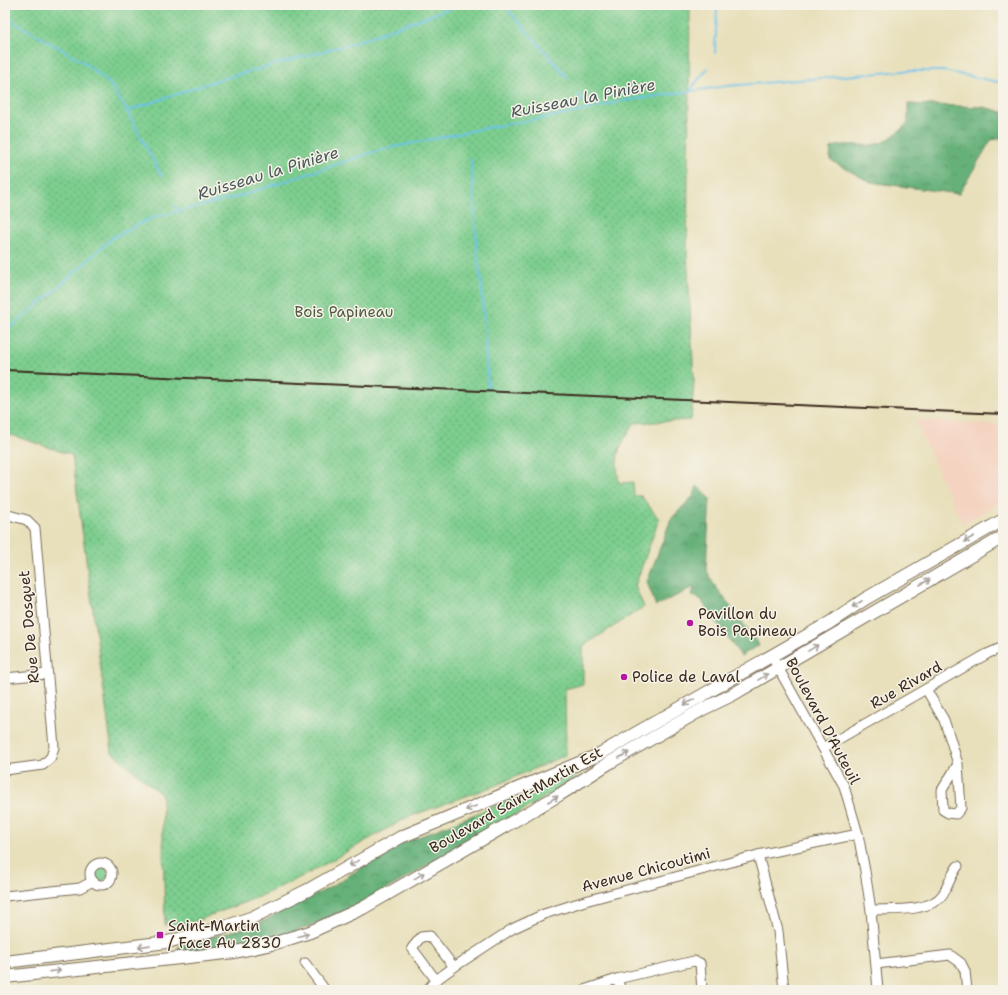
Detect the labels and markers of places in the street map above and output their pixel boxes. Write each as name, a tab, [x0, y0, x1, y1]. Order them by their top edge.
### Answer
place label: Pavillon du Bois Papineau	[698, 604, 797, 641]
marker: Pavillon du Bois Papineau	[685, 618, 695, 628]
place label: Police de Laval	[632, 667, 740, 687]
marker: Police de Laval	[619, 672, 629, 682]
place label: Saint-Martin / Face Au 2830	[168, 916, 281, 953]
marker: Saint-Martin / Face Au 2830	[155, 930, 165, 940]

